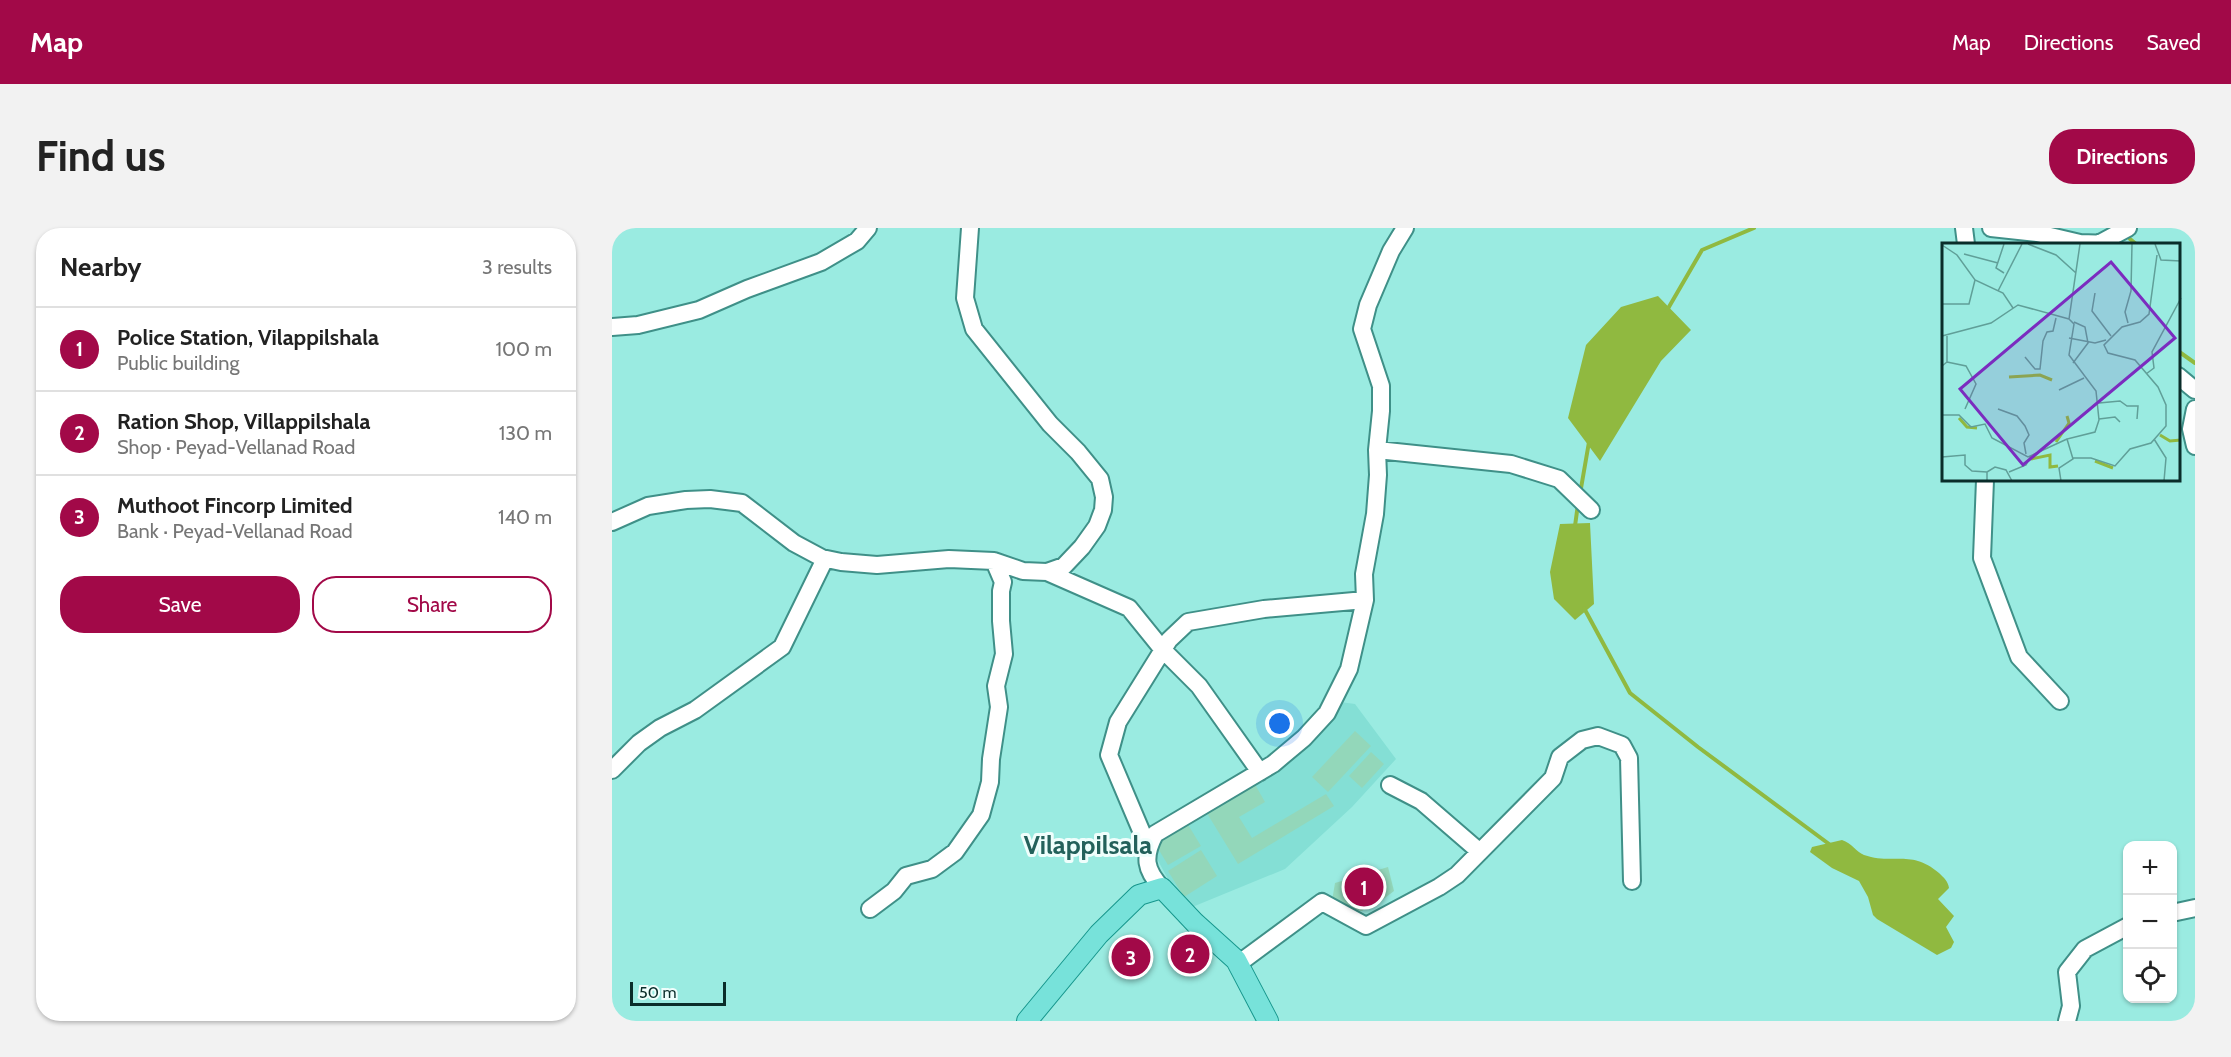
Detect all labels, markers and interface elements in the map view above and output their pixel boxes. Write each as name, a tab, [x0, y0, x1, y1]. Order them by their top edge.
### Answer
text: Map	[30, 25, 83, 59]
text: Map	[1952, 30, 1991, 55]
text: Directions	[2024, 30, 2113, 55]
text: Saved	[2146, 30, 2201, 55]
button: Directions	[2049, 129, 2195, 184]
text: Find us	[36, 130, 165, 182]
inset map	[1942, 243, 2180, 482]
text: Nearby	[60, 251, 141, 283]
text: 3 results	[482, 255, 552, 279]
text: Police Station, Vilappilshala	[117, 324, 379, 351]
text: 1	[76, 337, 83, 361]
text: 100 m	[496, 337, 552, 361]
text: Public building	[117, 351, 239, 375]
text: Ration Shop, Villappilshala	[117, 408, 371, 435]
text: 2	[74, 421, 85, 445]
text: 130 m	[499, 421, 552, 445]
text: Shop · Peyad-Vellanad Road	[117, 435, 355, 459]
text: Muthoot Fincorp Limited	[117, 492, 353, 519]
text: 3	[74, 505, 85, 529]
text: 140 m	[498, 505, 552, 529]
text: Bank · Peyad-Vellanad Road	[117, 519, 353, 543]
button: Save	[60, 576, 300, 633]
button: Share	[312, 576, 552, 633]
your location	[1265, 709, 1294, 738]
district label: Vilappilsala	[1024, 829, 1152, 861]
map controls	[2123, 841, 2177, 1003]
button: +	[2123, 841, 2177, 895]
pin: 1	[1344, 864, 1383, 910]
button: −	[2123, 895, 2177, 949]
pin: 2	[1170, 932, 1210, 976]
pin: 3	[1112, 934, 1150, 980]
button: locate	[2123, 949, 2177, 1003]
scale bar	[630, 979, 726, 1006]
text: 50 m	[639, 983, 676, 1002]

